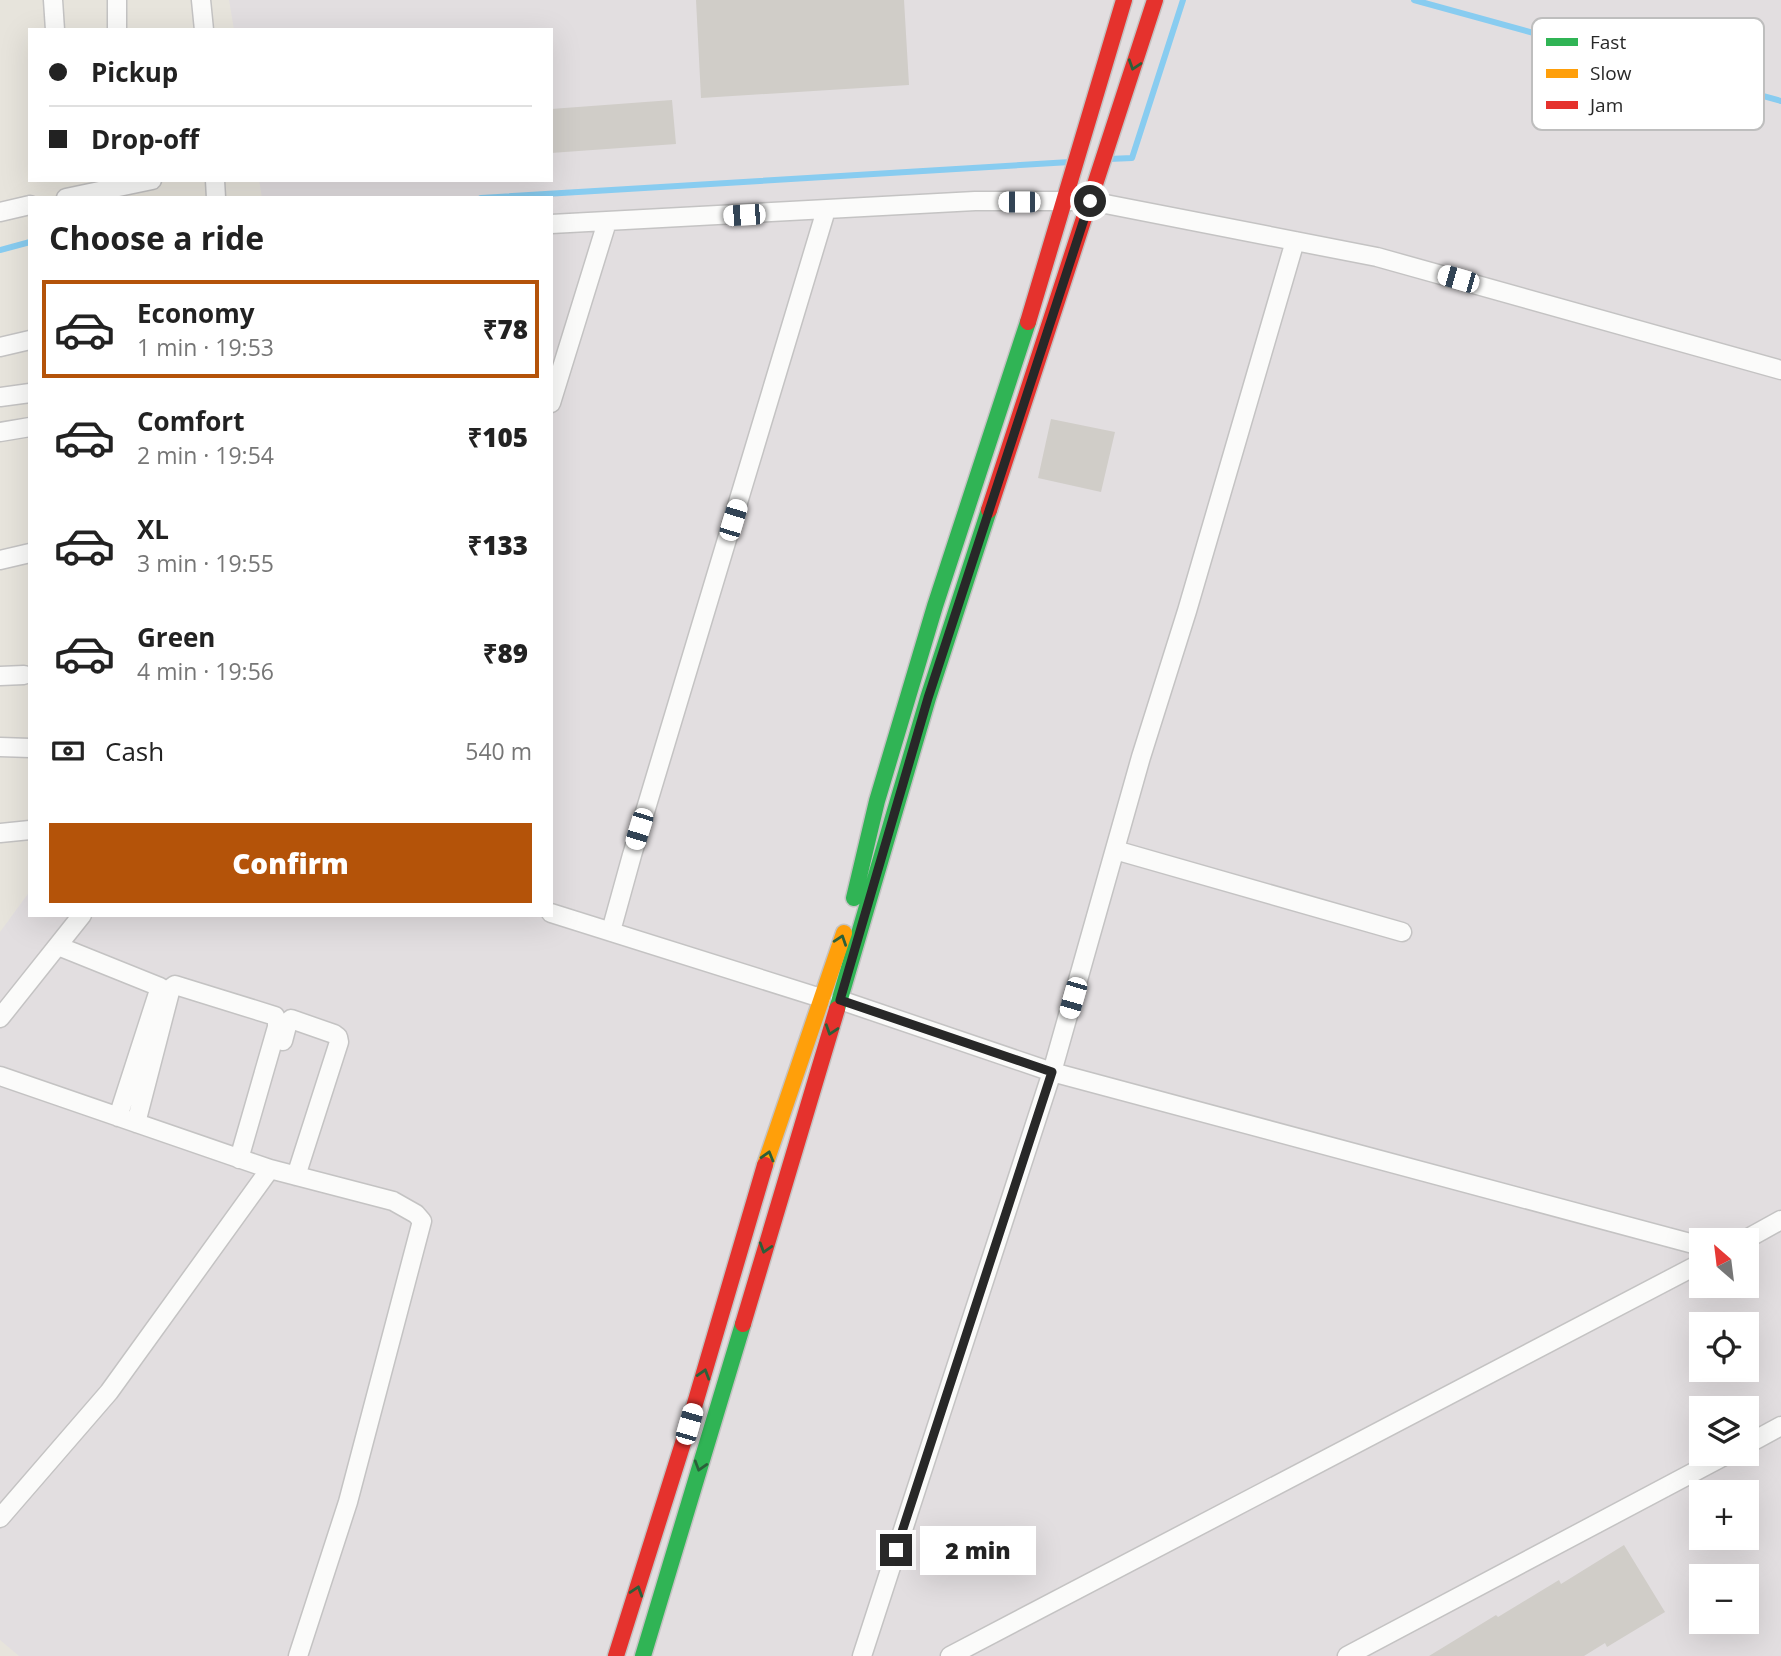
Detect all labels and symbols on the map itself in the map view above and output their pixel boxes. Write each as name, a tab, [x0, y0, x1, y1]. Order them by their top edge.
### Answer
legend	[1532, 18, 1764, 130]
text: Fast	[1590, 29, 1626, 55]
one-way arrow	[1128, 59, 1143, 71]
text: Slow	[1590, 60, 1632, 86]
text: Jam	[1588, 92, 1623, 118]
route start	[1074, 185, 1106, 217]
car	[999, 192, 1041, 213]
car	[723, 203, 766, 227]
car	[1435, 263, 1482, 295]
car	[717, 497, 750, 543]
car	[623, 806, 656, 852]
one-way arrow	[833, 935, 847, 947]
car	[1058, 975, 1089, 1021]
one-way arrow	[825, 1023, 839, 1035]
one-way arrow	[760, 1150, 774, 1162]
north arrow	[1689, 1228, 1759, 1298]
one-way arrow	[759, 1241, 774, 1253]
one-way arrow	[696, 1368, 711, 1380]
car	[674, 1401, 705, 1447]
one-way arrow	[694, 1459, 709, 1471]
callout: 2 min	[920, 1526, 1036, 1574]
route end	[880, 1534, 912, 1566]
one-way arrow	[628, 1585, 643, 1597]

